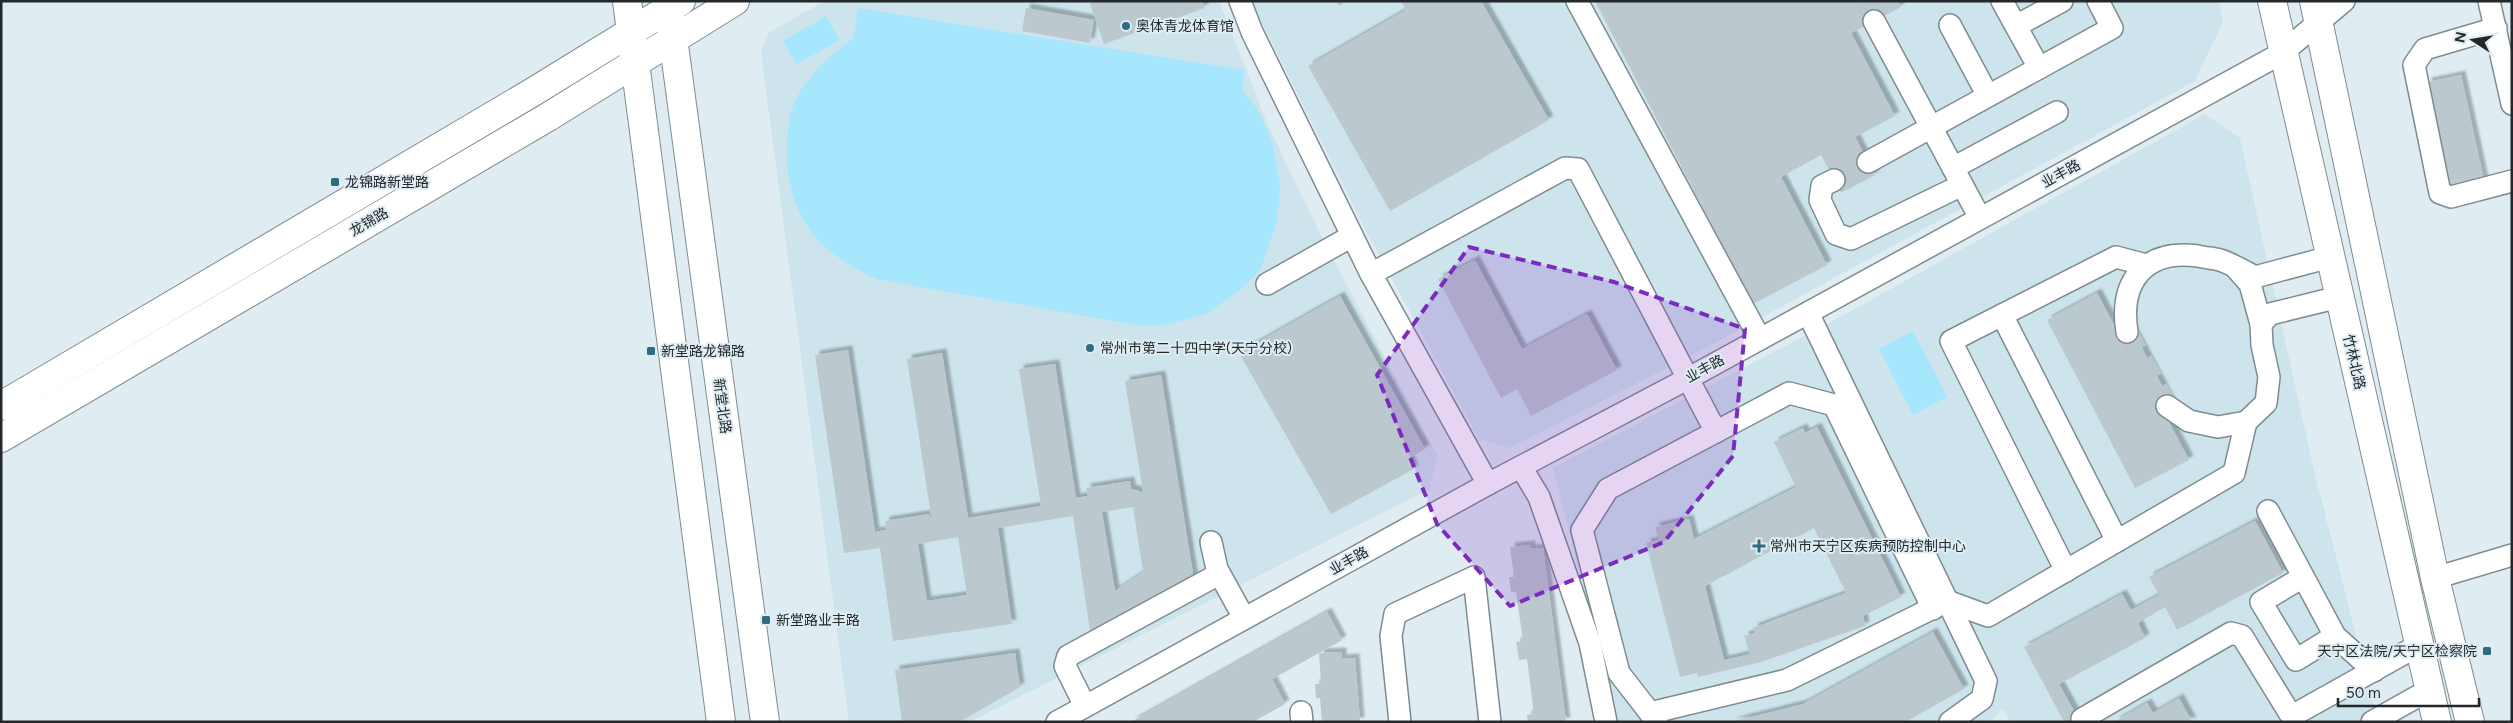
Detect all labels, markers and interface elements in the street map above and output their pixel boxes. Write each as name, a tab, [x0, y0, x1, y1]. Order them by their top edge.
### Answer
north arrow	[2448, 15, 2498, 65]
place label: 奥体青龙体育馆	[1136, 18, 1234, 35]
marker: 奥体青龙体育馆	[1120, 20, 1132, 32]
text: N	[2451, 30, 2470, 44]
street label: 业丰路	[2039, 156, 2083, 192]
place label: 龙锦路新堂路	[345, 174, 429, 191]
marker: 龙锦路新堂路	[329, 176, 341, 188]
street label: 龙锦路	[347, 204, 391, 240]
street label: 竹林北路	[2339, 333, 2369, 391]
place label: 常州市第二十四中学(天宁分校)	[1100, 340, 1292, 357]
marker: 常州市第二十四中学(天宁分校)	[1084, 342, 1096, 354]
place label: 新堂路龙锦路	[661, 343, 745, 360]
marker: 新堂路龙锦路	[645, 345, 657, 357]
street label: 业丰路	[1683, 351, 1727, 387]
street label: 新堂北路	[710, 377, 734, 435]
place label: 常州市天宁区疾病预防控制中心	[1770, 538, 1966, 555]
marker: 常州市天宁区疾病预防控制中心	[1752, 539, 1766, 553]
street label: 业丰路	[1327, 543, 1371, 579]
place label: 新堂路业丰路	[776, 612, 860, 629]
marker: 新堂路业丰路	[760, 614, 772, 626]
place label: 天宁区法院/天宁区检察院	[2318, 643, 2477, 660]
marker: 天宁区法院/天宁区检察院	[2481, 645, 2493, 657]
scale bar	[2338, 676, 2479, 708]
text: 50 m	[2346, 684, 2381, 702]

